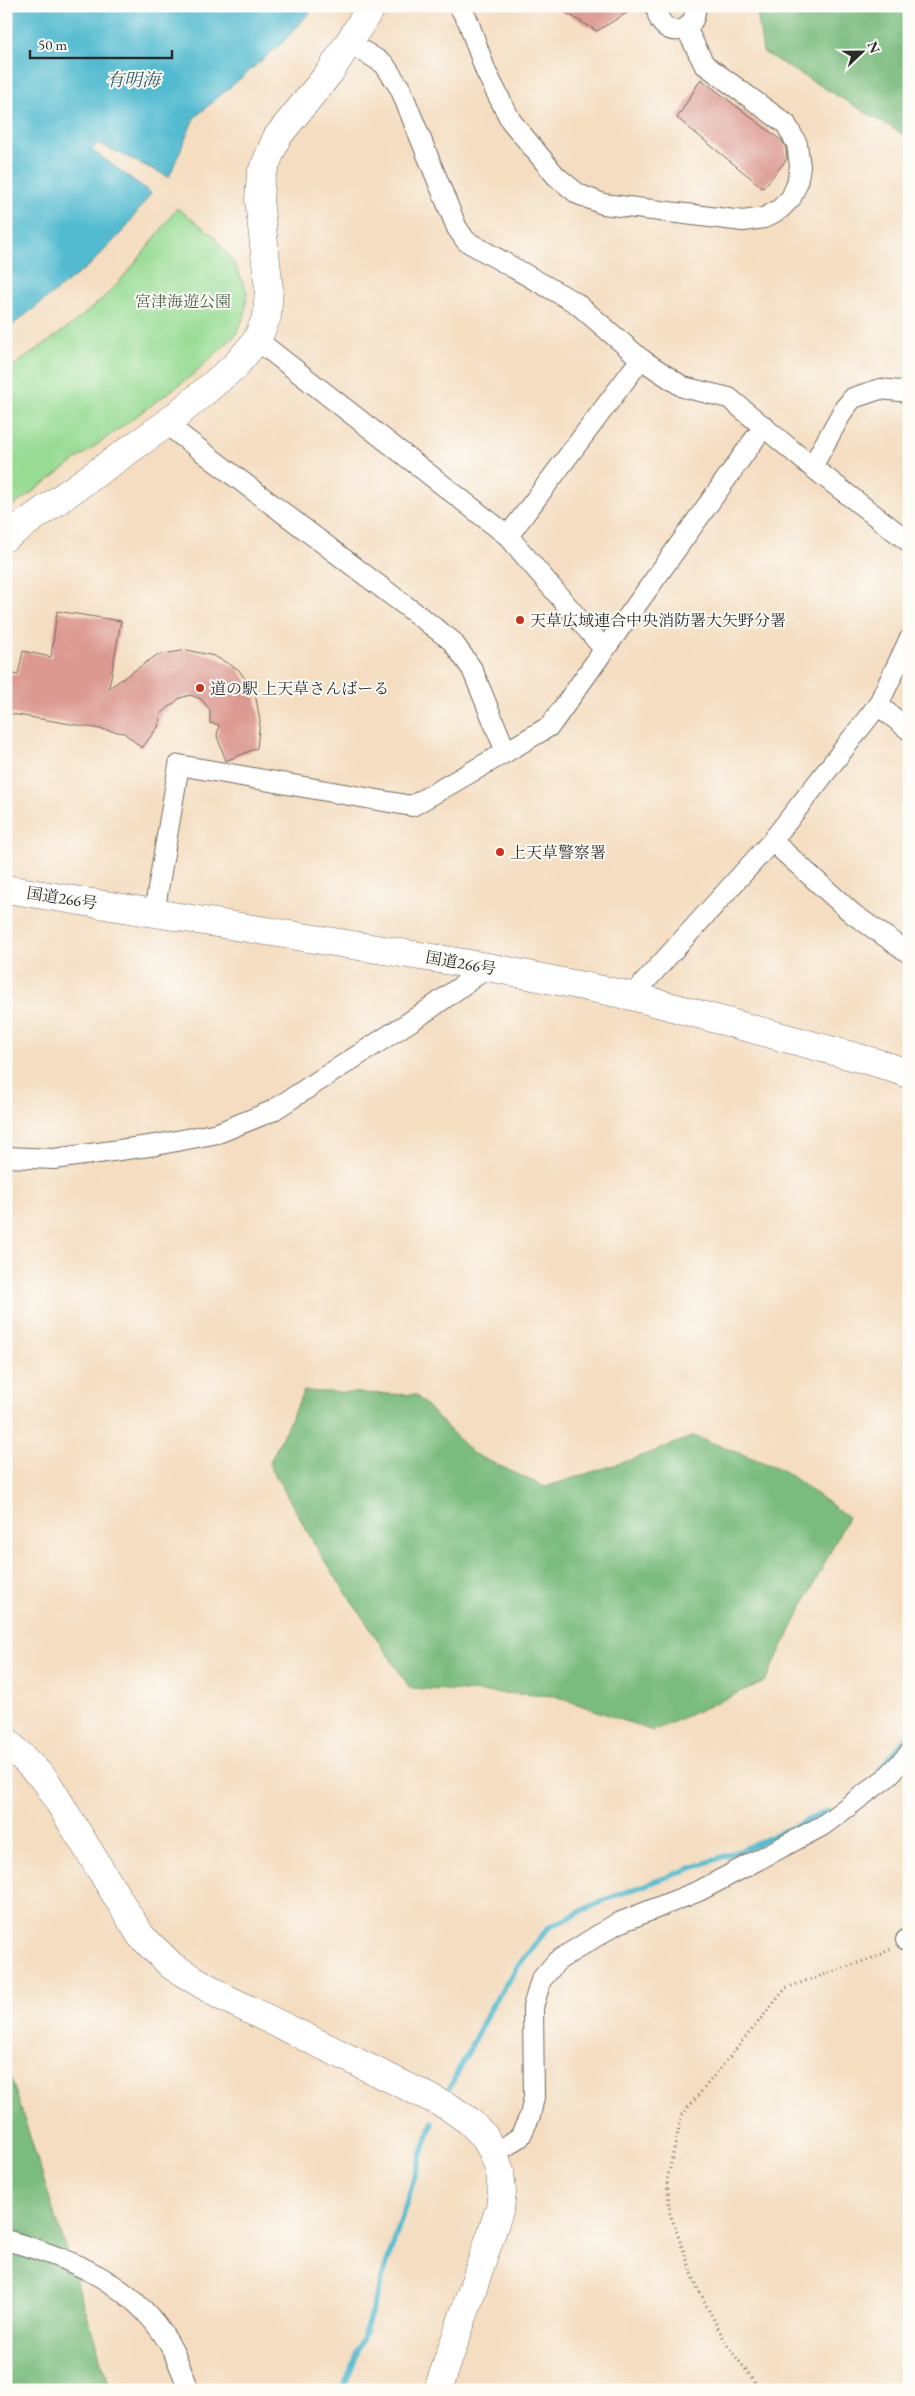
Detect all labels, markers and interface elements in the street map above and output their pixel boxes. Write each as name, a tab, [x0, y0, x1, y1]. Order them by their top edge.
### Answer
scale bar	[30, 28, 172, 60]
north arrow	[838, 28, 888, 78]
text: 50 m	[38, 35, 67, 54]
text: N	[864, 39, 885, 56]
water label: 有明海	[106, 68, 163, 91]
park label: 宮津海遊公園	[135, 291, 231, 312]
place label: 天草広域連合中央消防署大矢野分署	[530, 610, 786, 631]
marker: 天草広域連合中央消防署大矢野分署	[514, 614, 526, 626]
place label: 道の駅 上天草さんばーる	[210, 678, 389, 699]
marker: 道の駅 上天草さんばーる	[194, 682, 206, 694]
place label: 上天草警察署	[510, 842, 606, 863]
marker: 上天草警察署	[494, 846, 506, 858]
street label: 国道266号	[25, 882, 99, 914]
street label: 国道266号	[424, 946, 498, 980]

